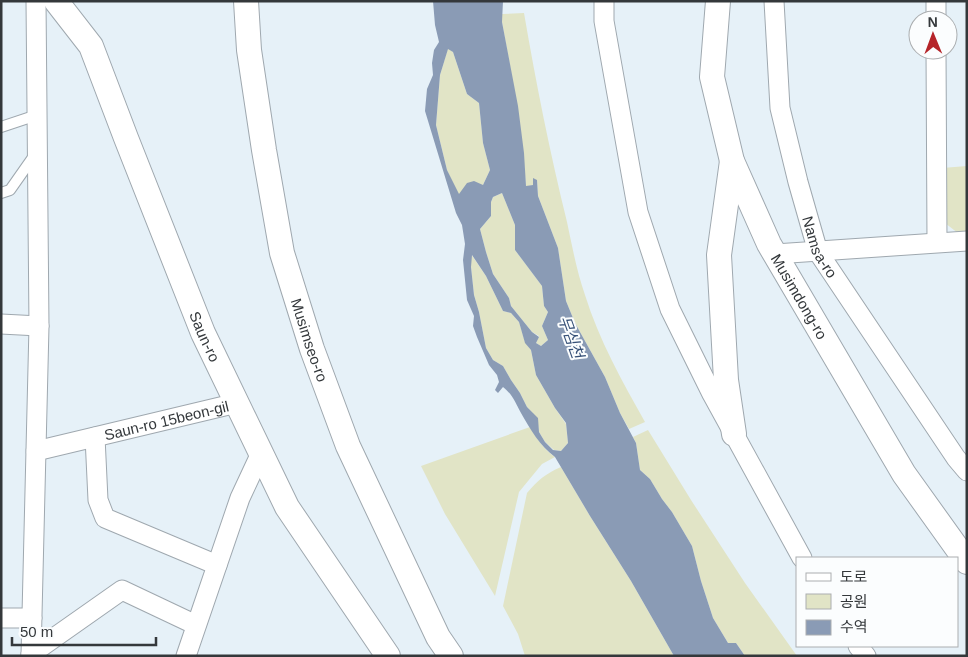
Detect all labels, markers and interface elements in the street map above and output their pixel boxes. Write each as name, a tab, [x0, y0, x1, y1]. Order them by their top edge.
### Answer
north arrow	[908, 10, 958, 60]
text: N	[928, 14, 938, 30]
street label: Namsa-ro	[800, 214, 841, 281]
street label: Musimdong-ro	[768, 251, 831, 342]
street label: Musimseo-ro	[288, 296, 332, 384]
street label: Saun-ro	[187, 309, 224, 364]
water label: 무심천	[555, 313, 587, 363]
street label: Saun-ro 15beon-gil	[102, 397, 230, 443]
legend	[796, 557, 958, 647]
text: 도로	[840, 568, 868, 585]
text: 공원	[840, 593, 868, 610]
scale bar	[12, 614, 156, 646]
text: 수역	[840, 618, 868, 635]
text: 50 m	[20, 623, 53, 640]

